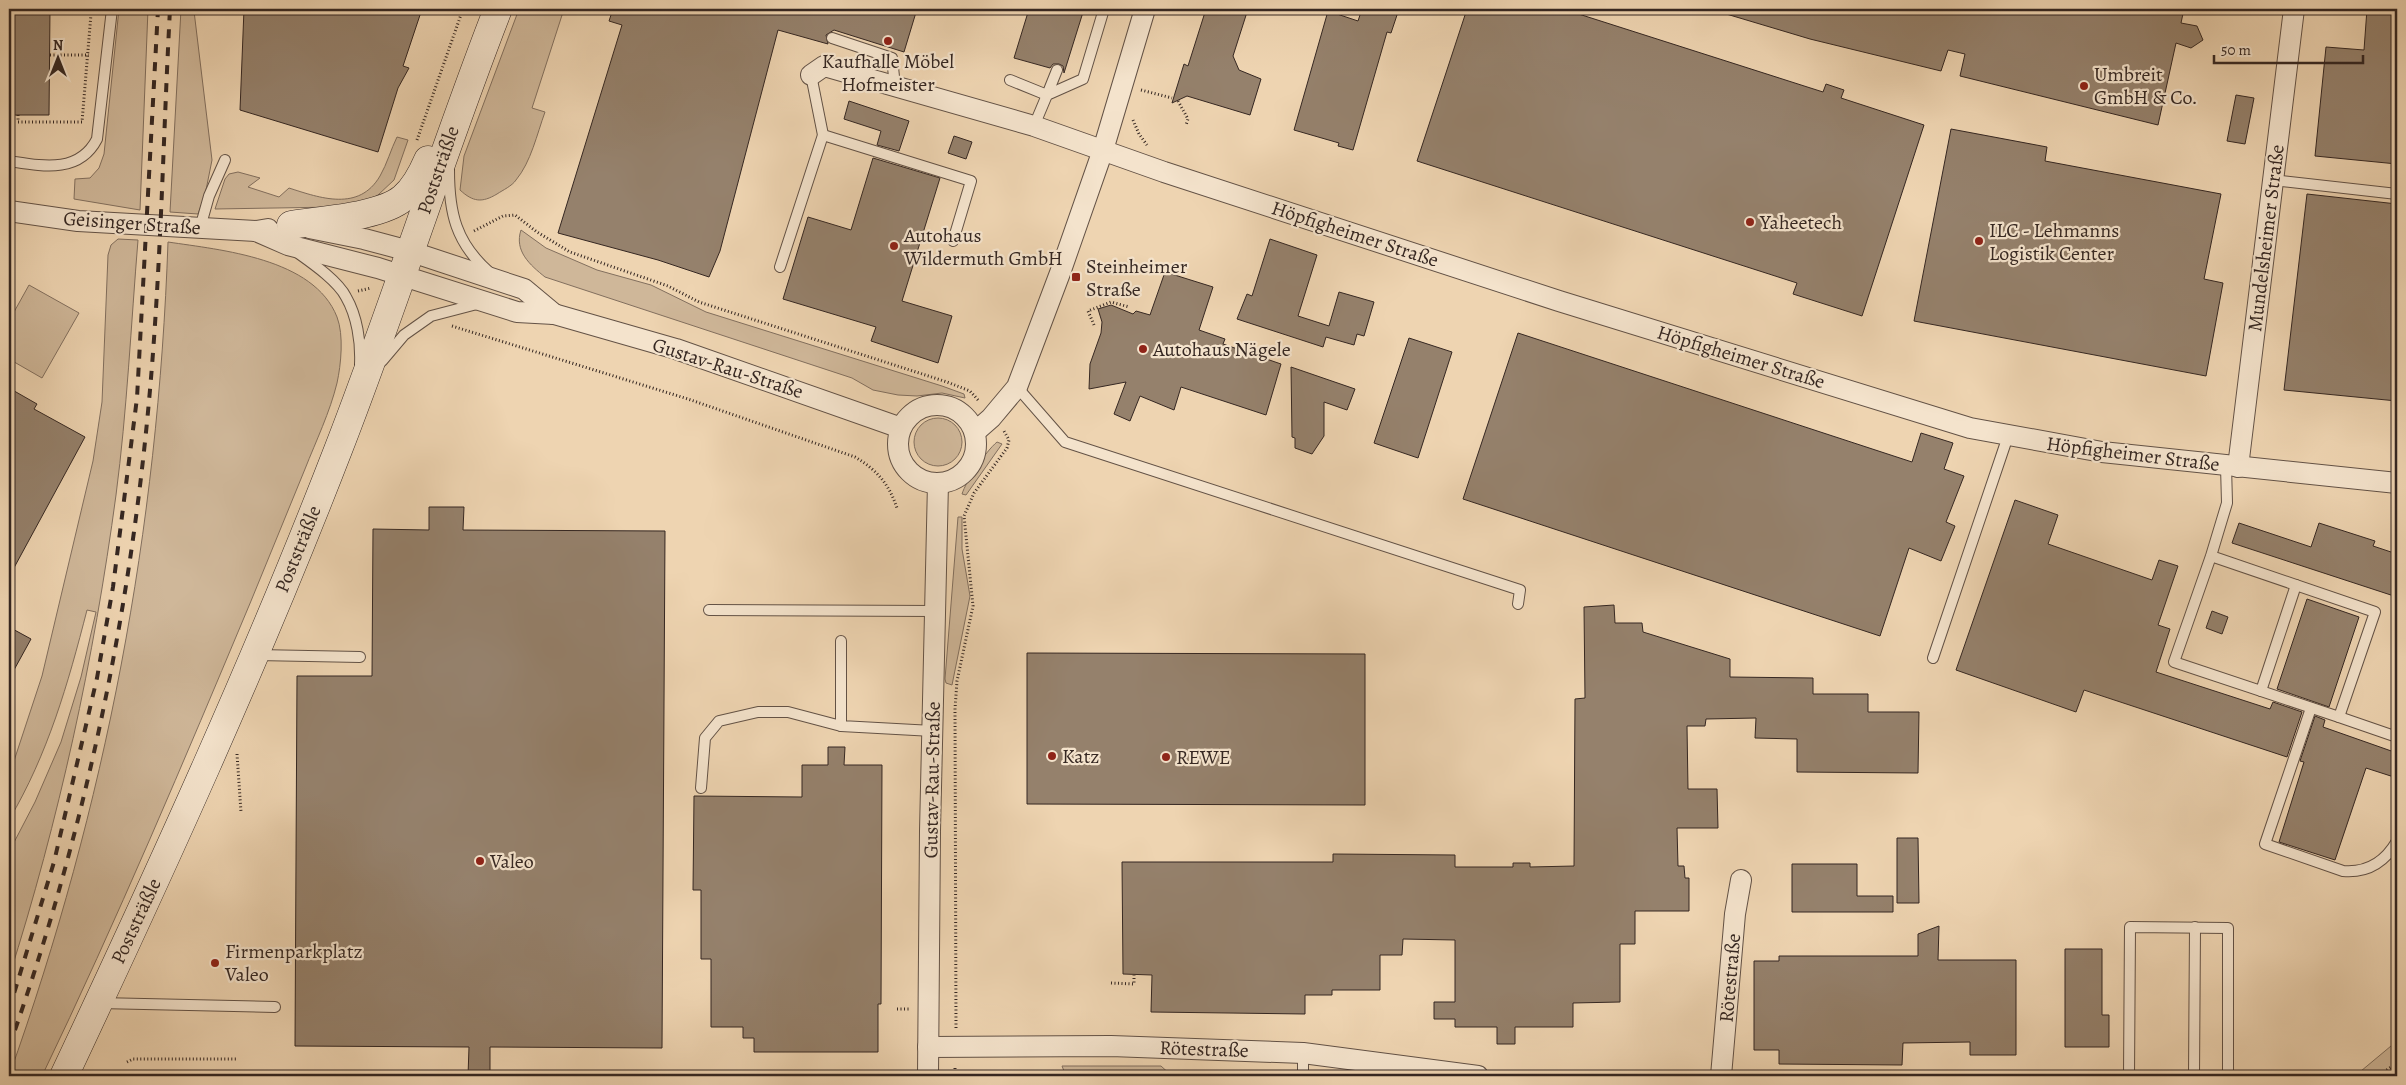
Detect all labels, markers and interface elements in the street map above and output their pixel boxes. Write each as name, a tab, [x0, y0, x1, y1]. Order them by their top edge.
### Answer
north arrow	[32, 32, 82, 82]
scale bar	[2214, 32, 2362, 64]
marker: Kaufhalle Möbel Hofmeister	[882, 35, 894, 47]
text: N	[53, 36, 63, 55]
text: 50 m	[2221, 40, 2251, 60]
place label: Kaufhalle Möbel Hofmeister	[822, 48, 954, 98]
place label: Umbreit GmbH & Co.	[2094, 61, 2198, 111]
marker: Umbreit GmbH & Co.	[2078, 80, 2090, 92]
street label: Poststräßle	[410, 122, 466, 218]
street label: Mundelsheimer Straße	[2241, 143, 2291, 333]
street label: Höpfigheimer Straße	[1268, 194, 1442, 274]
street label: Geisinger Straße	[62, 205, 202, 241]
place label: Yaheetech	[1759, 209, 1843, 236]
marker: Yaheetech	[1744, 216, 1756, 228]
place label: ILC - Lehmanns Logistik Center	[1989, 217, 2119, 267]
place label: Autohaus Wildermuth GmbH	[903, 222, 1063, 272]
marker: ILC - Lehmanns Logistik Center	[1973, 235, 1985, 247]
marker: Autohaus Wildermuth GmbH	[888, 240, 900, 252]
place label: Steinheimer Straße	[1086, 253, 1188, 303]
marker: Steinheimer Straße	[1070, 271, 1082, 283]
street label: Höpfigheimer Straße	[1654, 319, 1828, 395]
street label: Gustav-Rau-Straße	[649, 331, 807, 405]
place label: Autohaus Nägele	[1152, 336, 1291, 363]
marker: Autohaus Nägele	[1137, 343, 1149, 355]
street label: Höpfigheimer Straße	[2045, 430, 2221, 478]
street label: Poststräßle	[268, 501, 328, 597]
street label: Gustav-Rau-Straße	[917, 701, 947, 859]
place label: Katz	[1062, 743, 1099, 770]
place label: REWE	[1176, 744, 1231, 771]
marker: Katz	[1046, 750, 1058, 762]
marker: REWE	[1160, 751, 1172, 763]
place label: Valeo	[489, 848, 534, 875]
marker: Valeo	[474, 855, 486, 867]
street label: Poststräßle	[104, 874, 168, 968]
street label: Rötestraße	[1713, 932, 1747, 1024]
place label: Firmenparkplatz Valeo	[224, 938, 363, 988]
marker: Firmenparkplatz Valeo	[209, 957, 221, 969]
street label: Rötestraße	[1159, 1034, 1249, 1064]

